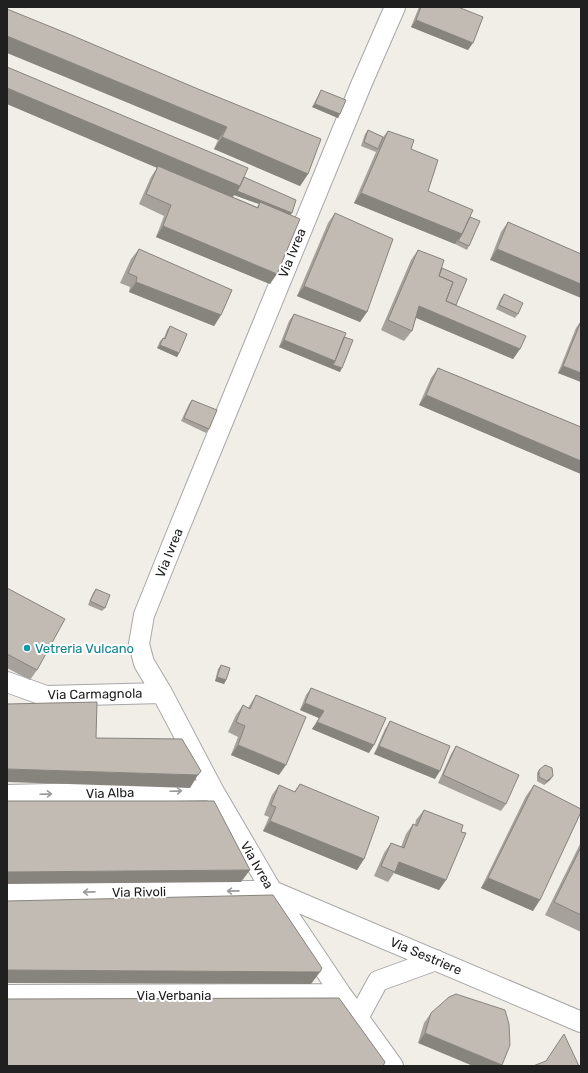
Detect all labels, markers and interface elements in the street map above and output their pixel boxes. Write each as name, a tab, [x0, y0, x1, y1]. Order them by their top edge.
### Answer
street label: Via Ivrea	[275, 226, 309, 280]
street label: Via Ivrea	[152, 526, 186, 580]
place label: Vetreria Vulcano	[35, 641, 134, 656]
marker: Vetreria Vulcano	[22, 643, 32, 653]
street label: Via Carmagnola	[47, 686, 143, 703]
street label: Via Alba	[86, 785, 134, 801]
one-way arrow	[169, 787, 182, 795]
one-way arrow	[39, 790, 52, 798]
street label: Via Ivrea	[238, 839, 276, 891]
street label: Via Rivoli	[112, 884, 166, 900]
one-way arrow	[227, 887, 240, 895]
one-way arrow	[83, 889, 96, 896]
street label: Via Sestriere	[388, 934, 464, 978]
street label: Via Verbania	[137, 988, 211, 1003]

